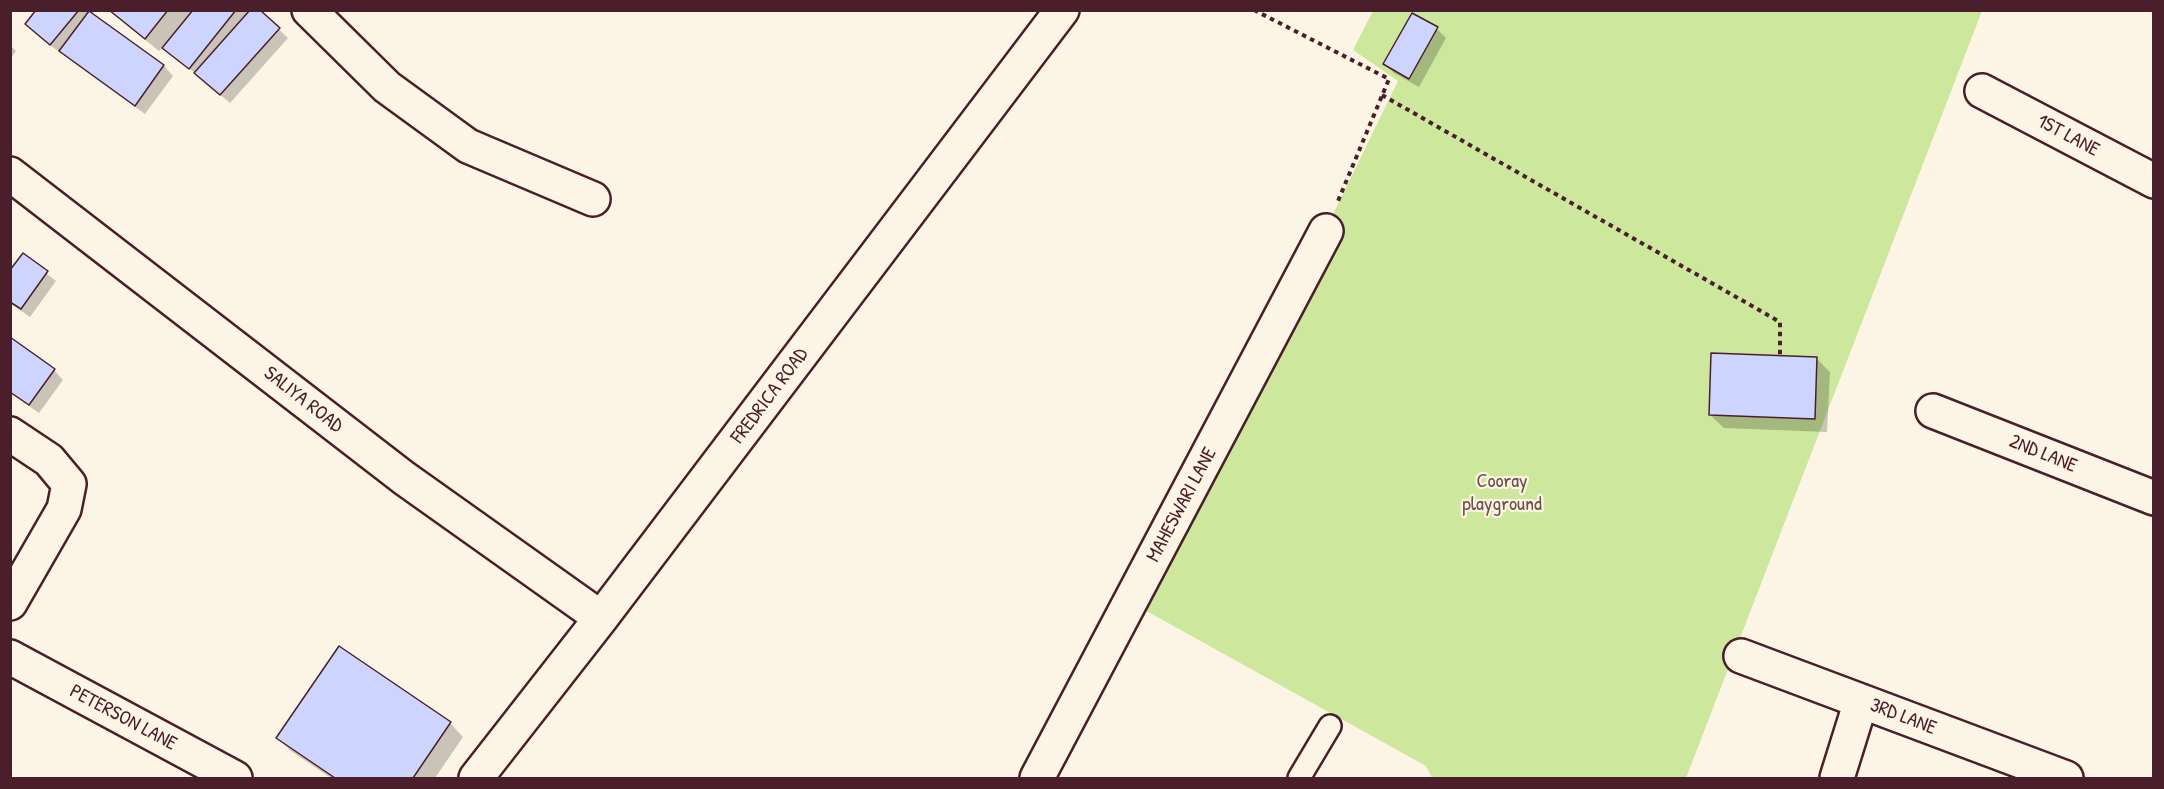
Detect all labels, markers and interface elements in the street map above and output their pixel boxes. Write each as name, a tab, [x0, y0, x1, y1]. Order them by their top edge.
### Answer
street label: 1ST LANE	[2033, 110, 2103, 162]
street label: FREDRICA ROAD	[726, 343, 814, 449]
street label: SALIYA ROAD	[259, 362, 347, 438]
street label: 2ND LANE	[2006, 430, 2080, 478]
street label: MAHESWARI LANE	[1142, 444, 1222, 566]
park label: Cooray playground	[1462, 470, 1542, 517]
street label: PETERSON LANE	[65, 680, 181, 756]
street label: 3RD LANE	[1867, 693, 1939, 741]

